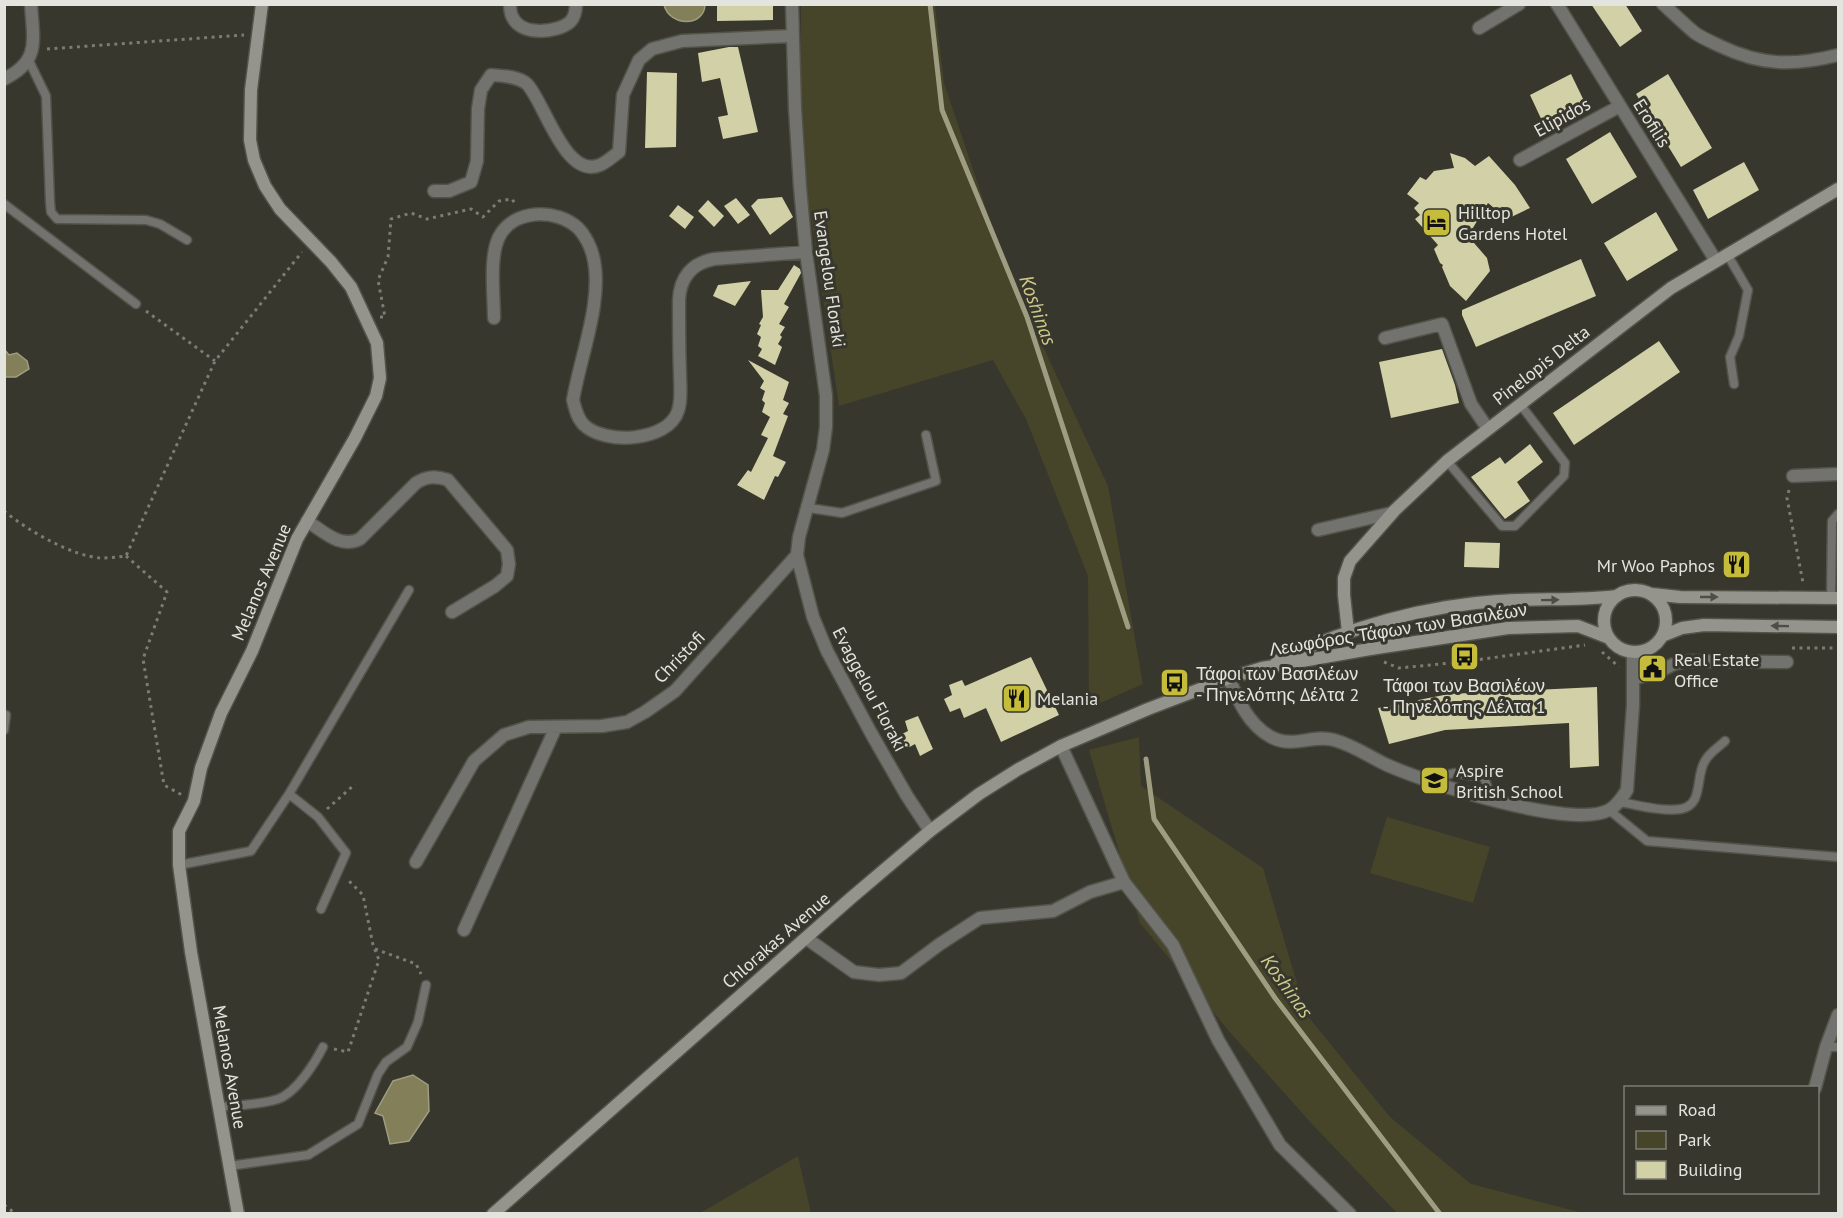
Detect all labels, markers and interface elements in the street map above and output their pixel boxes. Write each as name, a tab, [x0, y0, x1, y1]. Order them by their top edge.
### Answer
street label: Elipidos	[1530, 92, 1594, 142]
street label: Erofilis	[1628, 95, 1676, 151]
place label: Hilltop Gardens Hotel	[1458, 201, 1568, 245]
hotel icon: Hilltop Gardens Hotel	[1421, 206, 1453, 238]
street label: Evangelou Floraki	[809, 209, 851, 349]
water label: Koshinas	[1013, 271, 1063, 349]
street label: Pinelopis Delta	[1488, 320, 1594, 410]
street label: Melanos Avenue	[226, 520, 296, 644]
restaurant icon: Mr Woo Paphos	[1720, 549, 1752, 581]
place label: Mr Woo Paphos	[1597, 554, 1715, 577]
one-way arrow	[1700, 592, 1719, 602]
one-way arrow	[1541, 595, 1560, 604]
street label: Λεωφόρος Τάφων των Βασιλέων	[1267, 597, 1529, 661]
one-way arrow	[1771, 621, 1790, 631]
street label: Evaggelou Floraki	[827, 623, 913, 755]
street label: Christofi	[649, 626, 709, 688]
bus stop icon: Τάφοι των Βασιλέων - Πηνελόπης Δέλτα 1	[1448, 640, 1480, 672]
place label: Real Estate Office	[1674, 648, 1759, 692]
public building icon: Real Estate Office	[1637, 653, 1669, 685]
place label: Τάφοι των Βασιλέων - Πηνελόπης Δέλτα 2	[1196, 662, 1359, 706]
bus stop icon: Τάφοι των Βασιλέων - Πηνελόπης Δέλτα 2	[1159, 667, 1191, 699]
place label: Τάφοι των Βασιλέων - Πηνελόπης Δέλτα 1	[1382, 674, 1546, 718]
restaurant icon: Melania	[1000, 682, 1032, 714]
place label: Melania	[1037, 687, 1098, 710]
place label: Aspire British School	[1456, 759, 1563, 803]
school or university icon: Aspire British School	[1419, 764, 1451, 796]
street label: Chlorakas Avenue	[717, 887, 835, 993]
water label: Koshinas	[1255, 949, 1319, 1023]
street label: Melanos Avenue	[208, 1003, 252, 1131]
legend	[1624, 1086, 1819, 1194]
text: Road	[1678, 1098, 1716, 1121]
text: Park	[1678, 1128, 1711, 1151]
text: Building	[1678, 1158, 1742, 1181]

